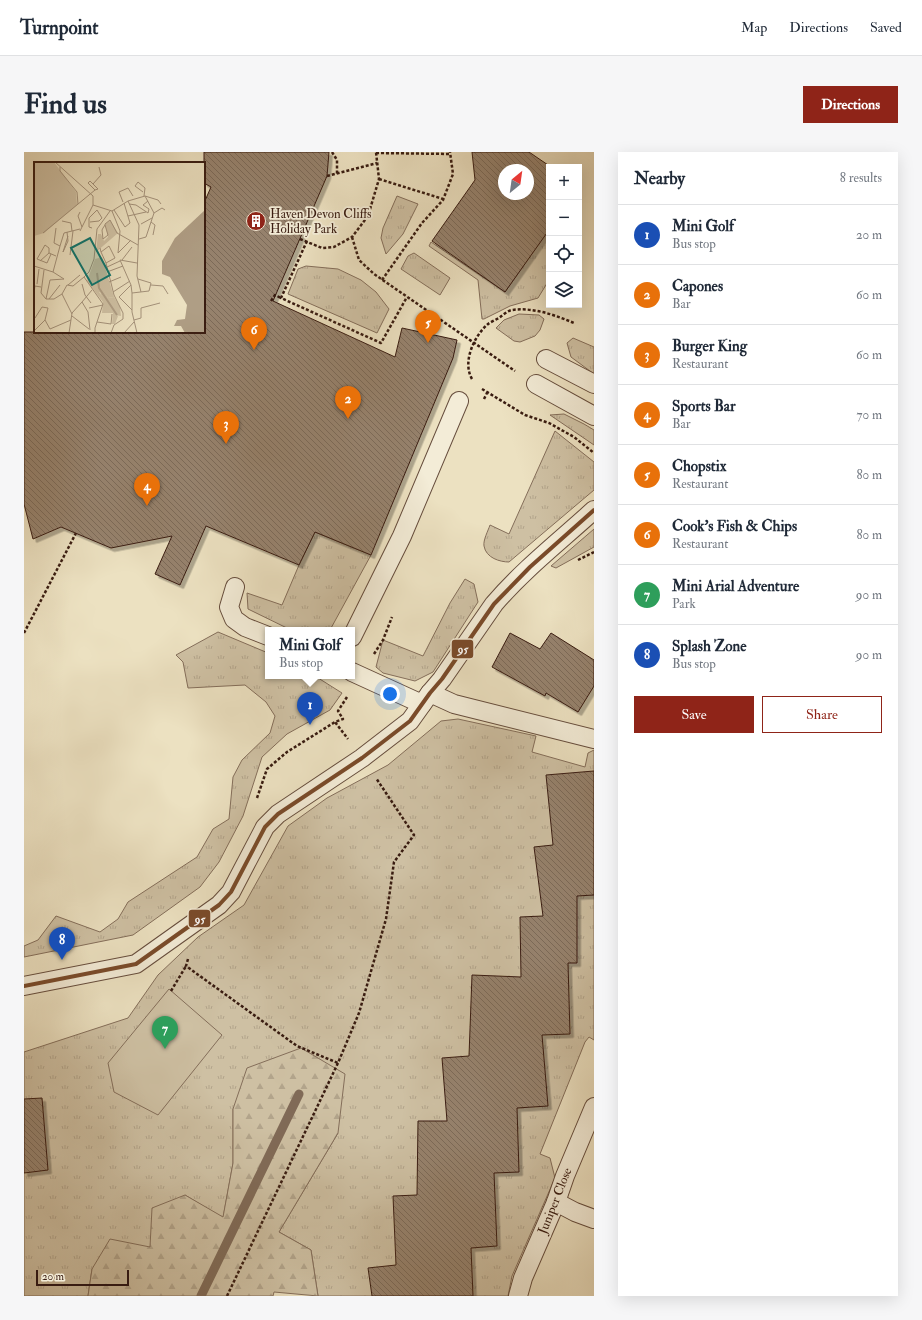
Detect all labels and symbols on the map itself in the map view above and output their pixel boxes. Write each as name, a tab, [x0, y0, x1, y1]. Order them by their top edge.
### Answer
inset map	[34, 162, 205, 333]
north arrow	[498, 164, 534, 200]
place label: Haven Devon Cliffs Holiday Park	[270, 206, 372, 238]
building icon: Haven Devon Cliffs Holiday Park	[245, 210, 267, 232]
pin: 5	[415, 310, 441, 343]
pin: 6	[241, 317, 267, 350]
pin: 2	[335, 386, 361, 419]
pin: 3	[213, 411, 239, 444]
pin: 4	[134, 473, 160, 506]
line badge: 95	[451, 639, 474, 659]
text: 95	[457, 643, 468, 656]
your location	[380, 684, 400, 704]
pin: 1	[297, 692, 323, 725]
line badge: 95	[188, 909, 211, 928]
text: 95	[194, 913, 205, 926]
pin: 8	[49, 927, 75, 960]
pin: 7	[152, 1016, 178, 1049]
street label: Juniper Close	[534, 1165, 577, 1238]
scale bar	[36, 1268, 129, 1287]

